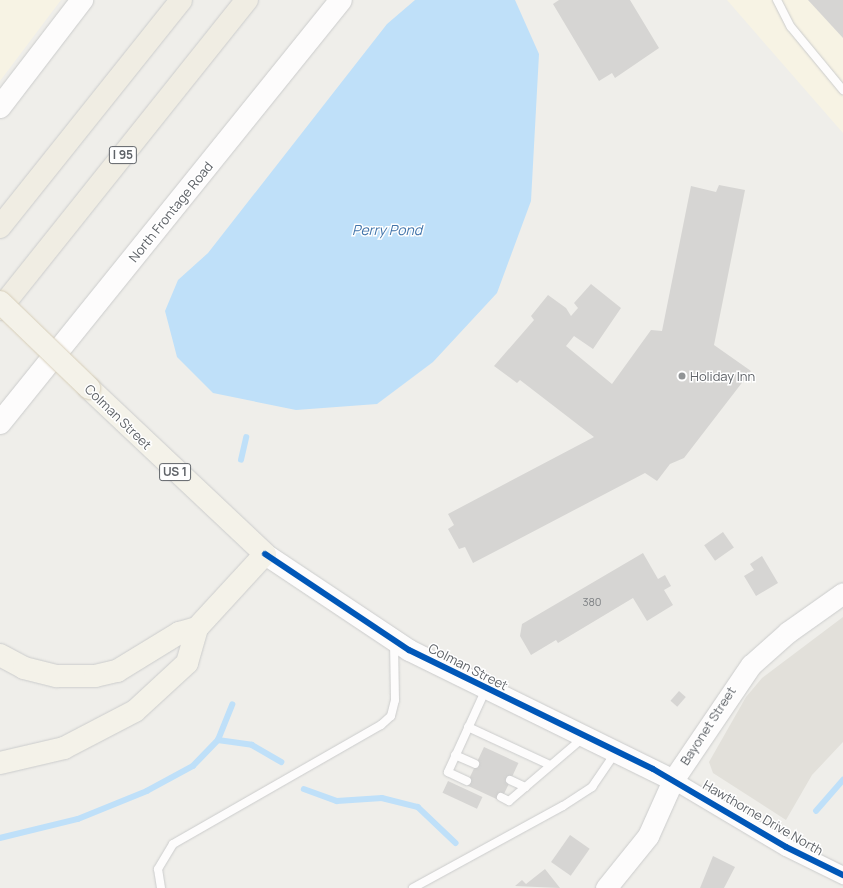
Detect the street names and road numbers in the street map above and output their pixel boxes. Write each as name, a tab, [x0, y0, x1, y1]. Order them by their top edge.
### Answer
road number: I 95	[108, 145, 138, 165]
street label: North Frontage Road	[126, 159, 216, 265]
street label: Colman Street	[81, 381, 155, 453]
road number: US 1	[159, 462, 191, 482]
street label: Colman Street	[426, 640, 510, 694]
street label: Bayonet Street	[677, 684, 739, 768]
street label: Hawthorne Drive North	[700, 777, 826, 859]

